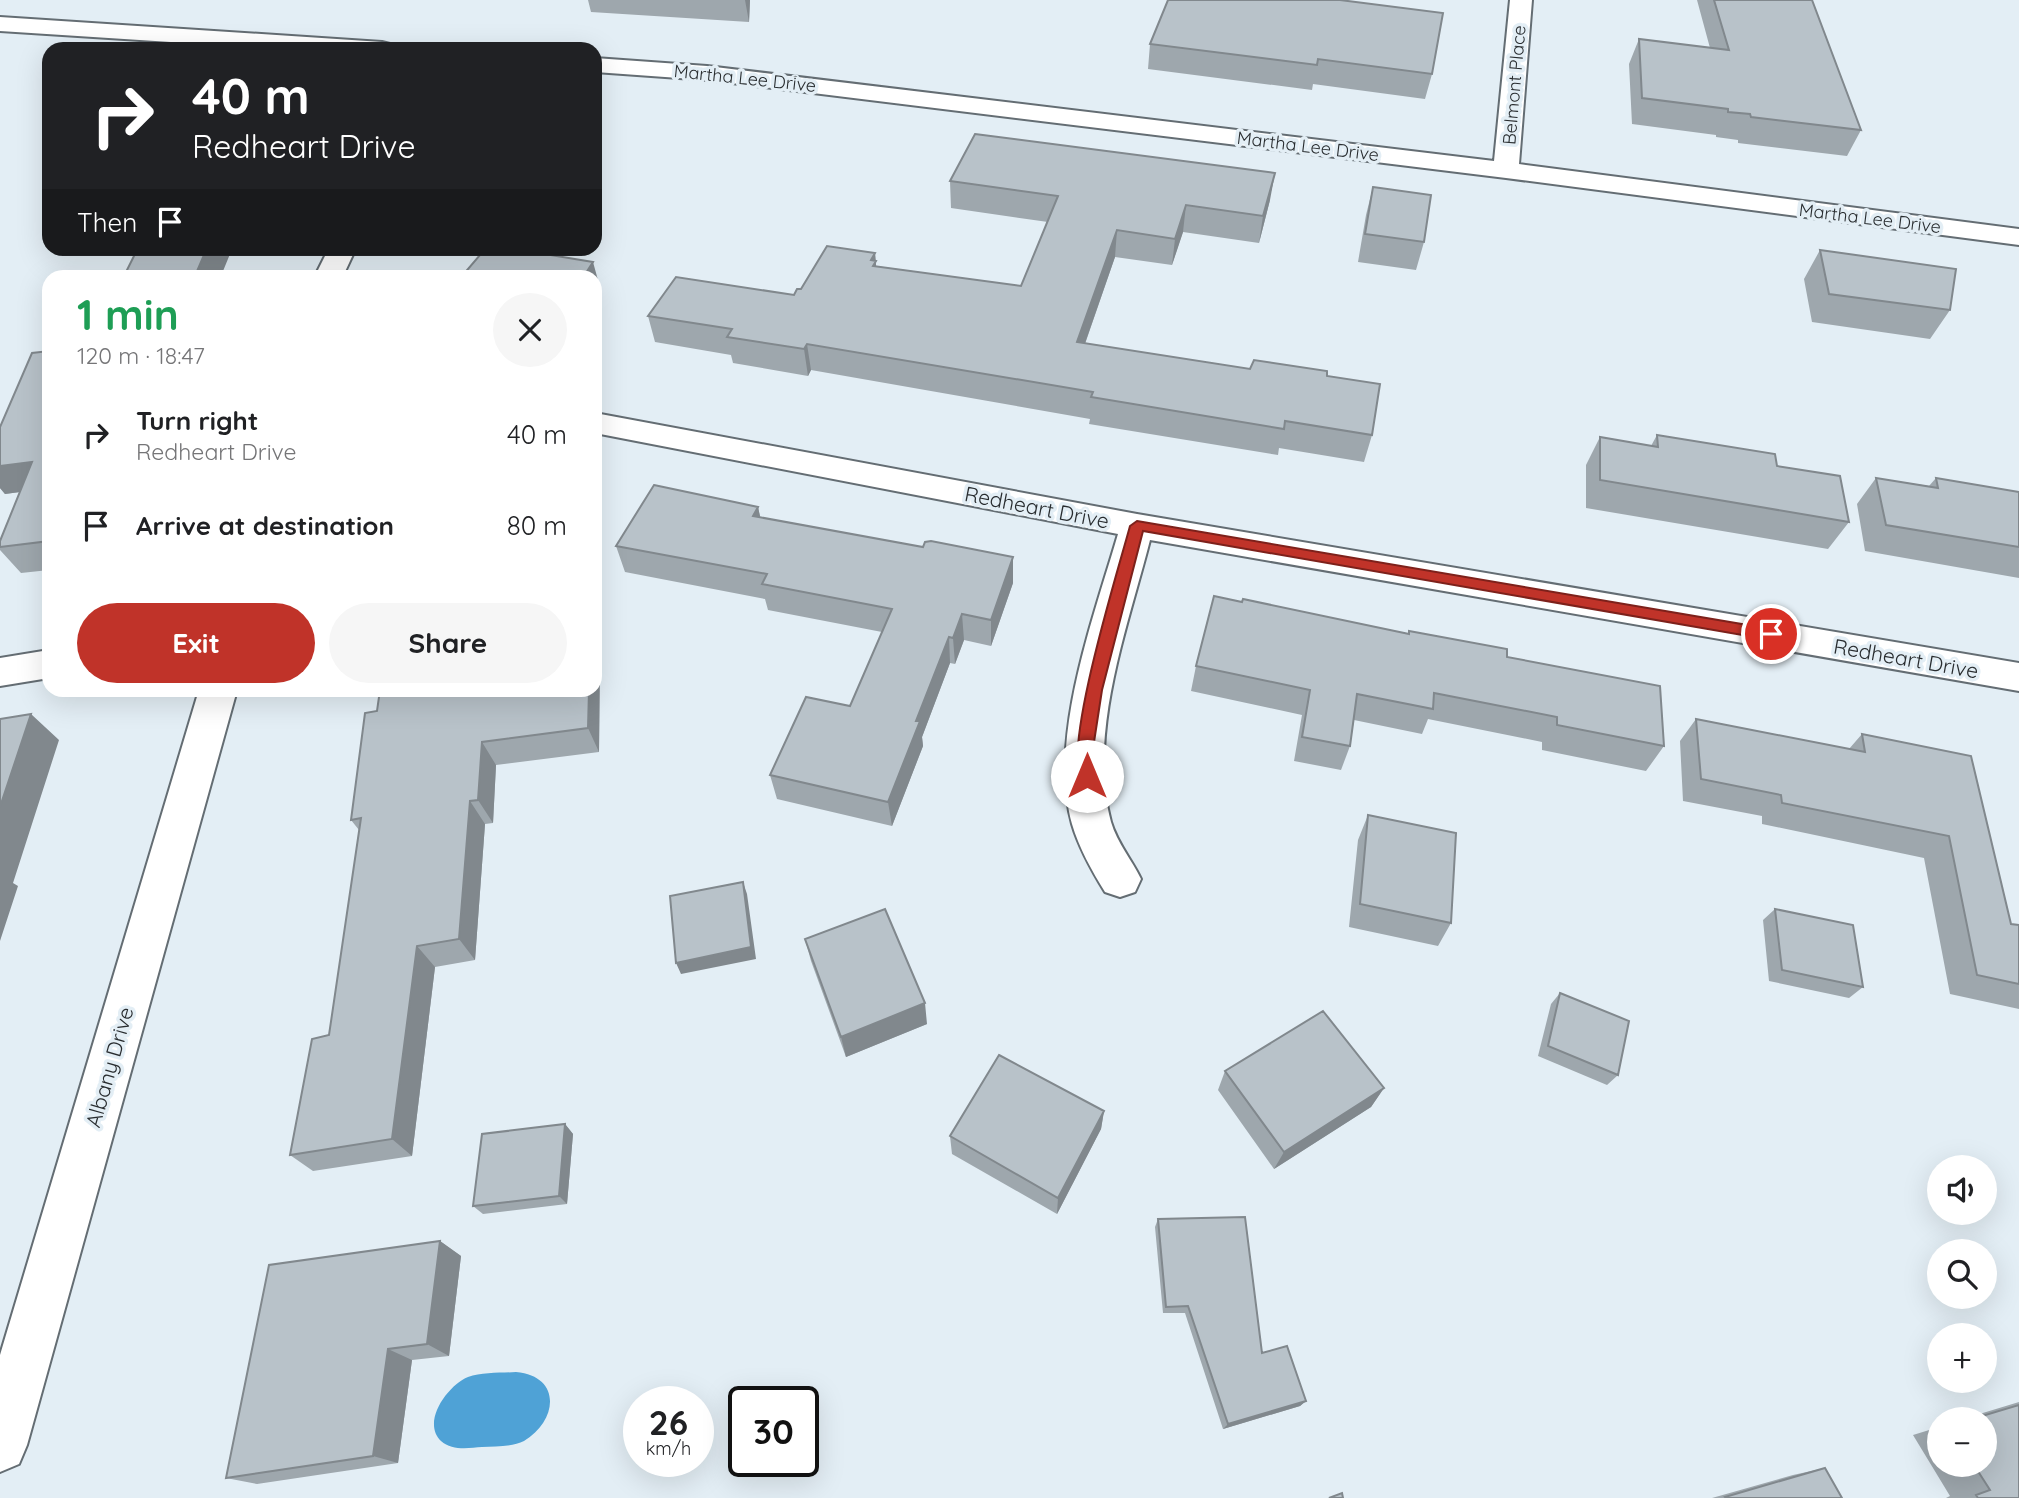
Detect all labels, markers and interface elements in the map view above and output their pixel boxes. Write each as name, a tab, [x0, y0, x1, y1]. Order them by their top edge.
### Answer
street label: Belmont Place	[1497, 24, 1531, 146]
street label: Martha Lee Drive	[673, 59, 817, 97]
text: 40 m	[192, 65, 310, 126]
icon: right	[77, 70, 168, 161]
text: Redheart Drive	[192, 126, 415, 166]
street label: Martha Lee Drive	[1236, 126, 1380, 166]
street label: Martha Lee Drive	[1798, 198, 1942, 238]
icon: arrive	[151, 203, 189, 241]
text: Then	[77, 206, 137, 239]
text: 1 min	[77, 288, 179, 341]
button: close	[493, 293, 567, 367]
text: 120 m · 18:47	[77, 341, 205, 370]
text: Turn right	[136, 404, 258, 437]
icon: right	[77, 416, 115, 454]
text: 40 m	[507, 418, 567, 451]
text: Redheart Drive	[136, 437, 297, 466]
street label: Redheart Drive	[963, 480, 1111, 534]
icon: arrive	[77, 507, 115, 545]
text: Arrive at destination	[136, 509, 394, 542]
text: 80 m	[507, 509, 567, 542]
button: Exit	[77, 603, 315, 683]
button: Share	[329, 603, 567, 683]
pin	[1741, 604, 1801, 664]
icon: arrive	[1752, 615, 1790, 653]
street label: Redheart Drive	[1832, 632, 1980, 684]
position arrow	[1050, 739, 1124, 813]
street label: Albany Drive	[79, 1004, 139, 1130]
map controls	[1927, 1155, 1997, 1477]
button: sound	[1927, 1155, 1997, 1225]
button: search	[1927, 1239, 1997, 1309]
button: +	[1927, 1323, 1997, 1393]
speed limit sign: 30	[728, 1386, 819, 1477]
text: 26	[649, 1400, 688, 1444]
button: −	[1927, 1407, 1997, 1477]
text: km/h	[646, 1437, 691, 1460]

